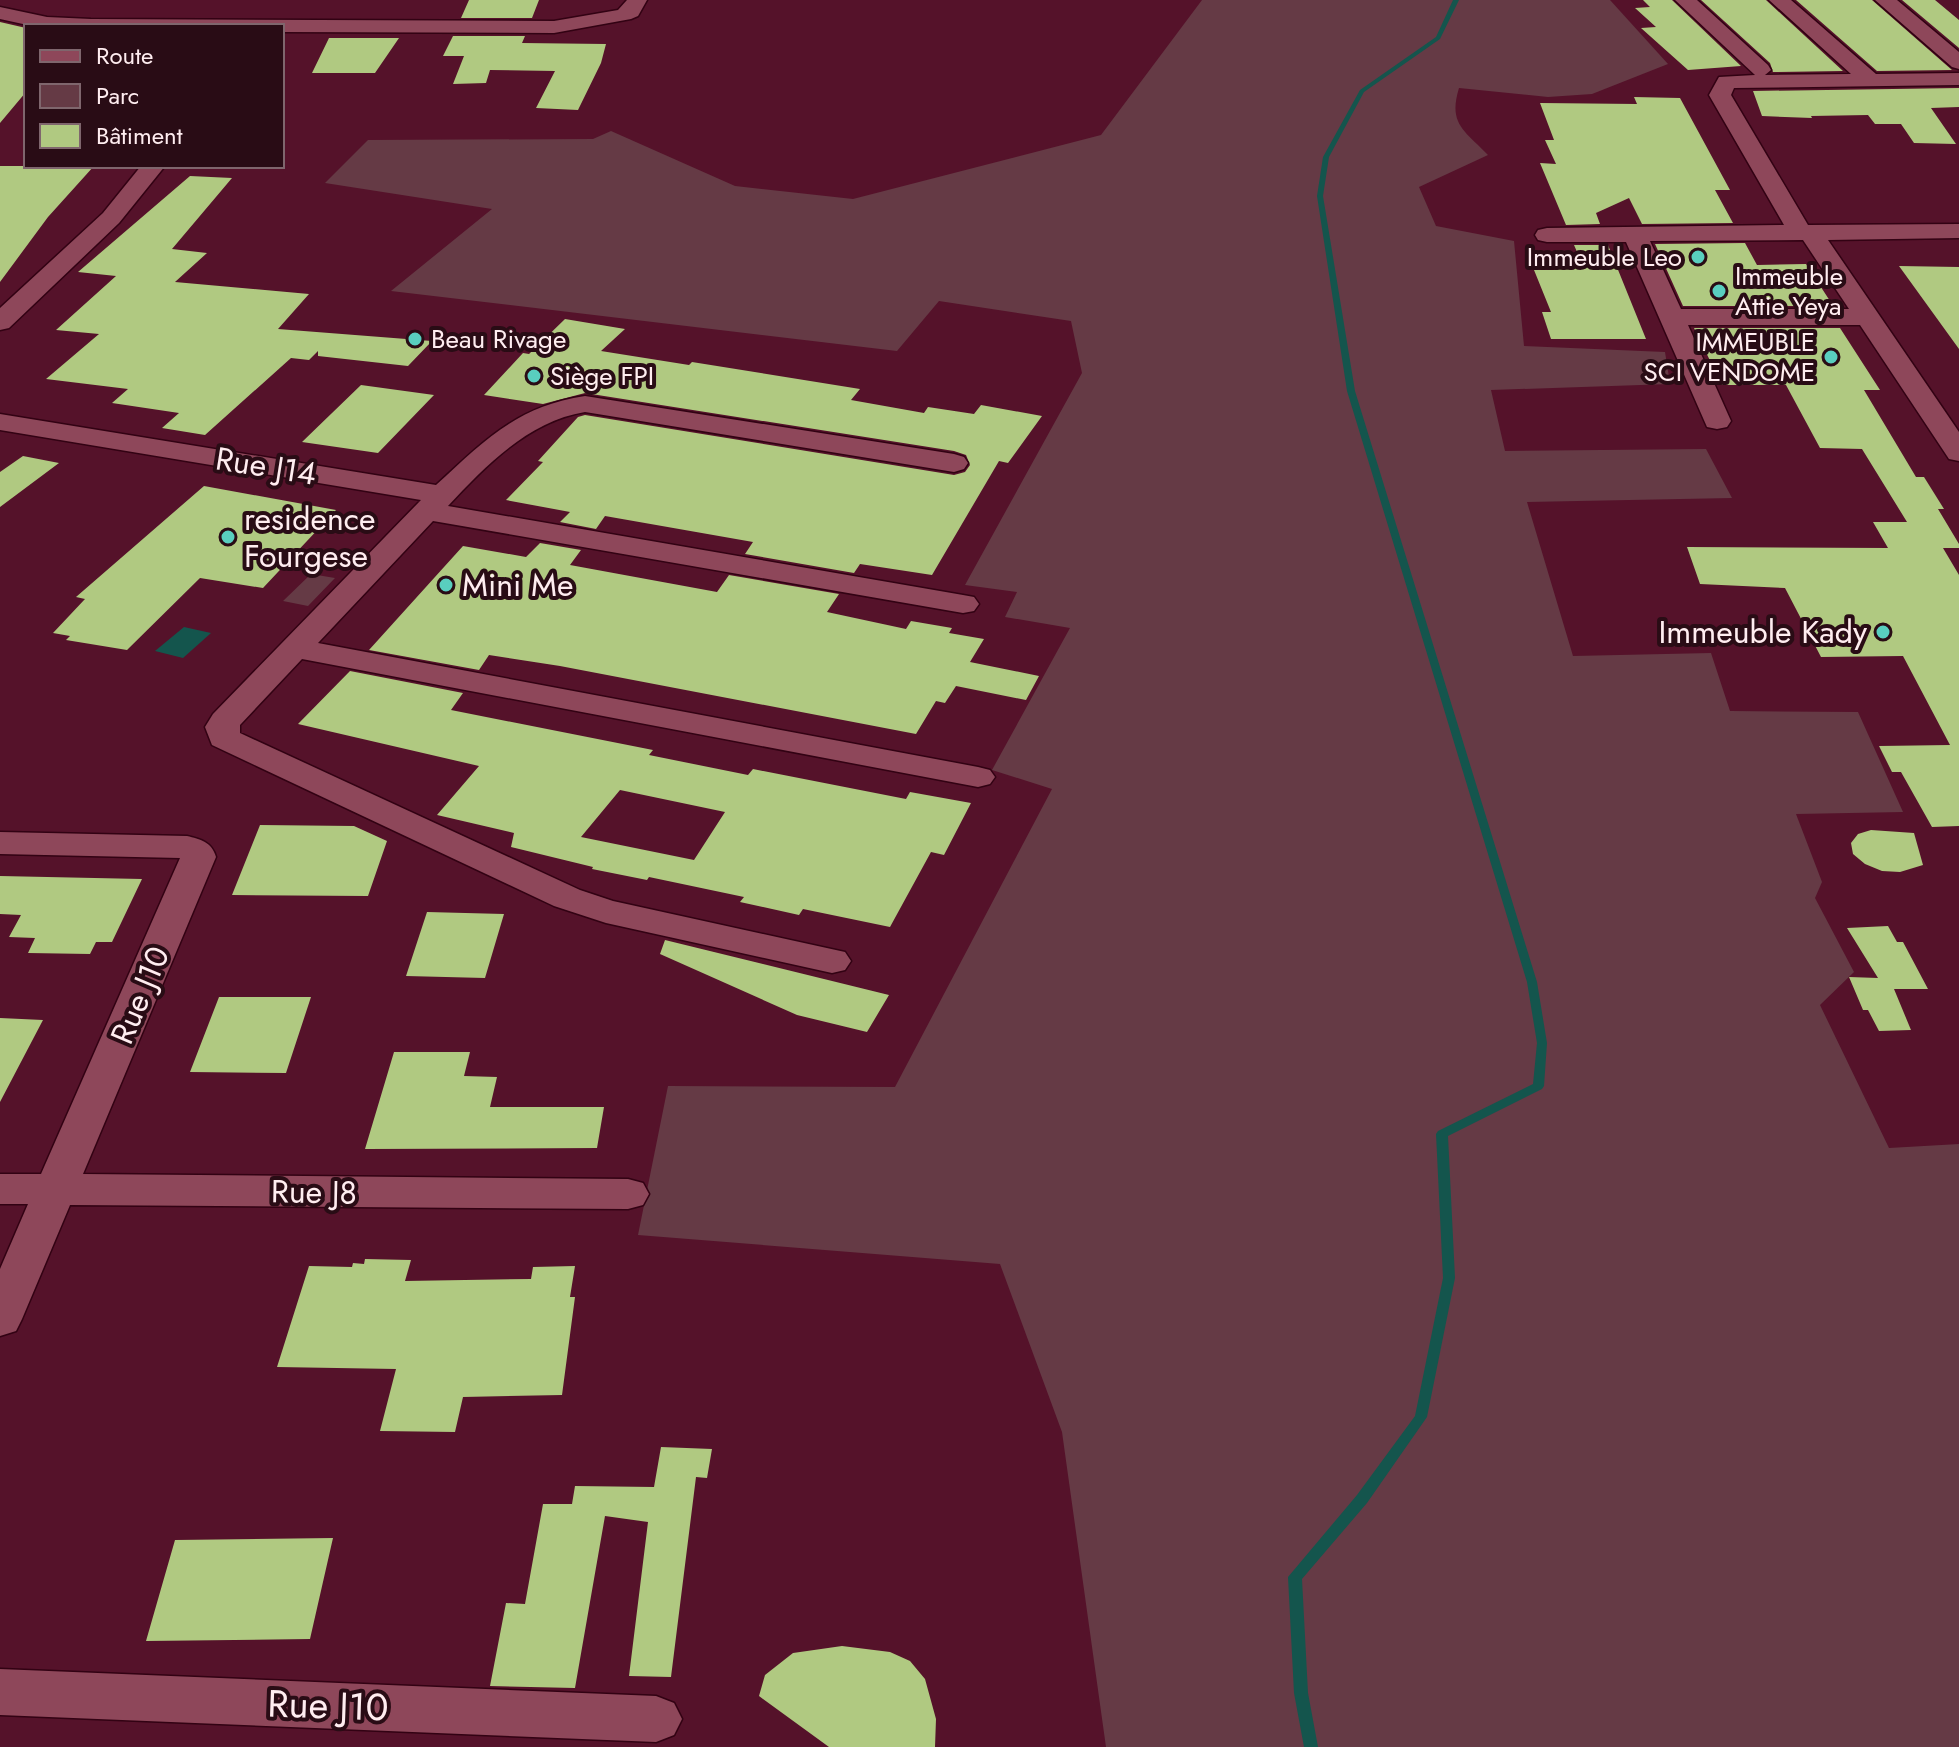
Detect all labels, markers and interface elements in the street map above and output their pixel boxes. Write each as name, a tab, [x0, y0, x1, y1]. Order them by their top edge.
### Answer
legend	[24, 24, 284, 168]
text: Route	[96, 38, 153, 73]
text: Parc	[96, 78, 139, 113]
text: Bâtiment	[96, 118, 183, 153]
place label: Immeuble Leo	[1527, 238, 1682, 276]
marker: Immeuble Leo	[1689, 248, 1707, 266]
place label: Immeuble Attie Yeya	[1735, 257, 1843, 325]
marker: Immeuble Attie Yeya	[1710, 282, 1728, 300]
place label: Beau Rivage	[431, 320, 566, 358]
place label: IMMEUBLE SCI VENDOME	[1644, 323, 1815, 391]
marker: Beau Rivage	[406, 330, 424, 348]
marker: IMMEUBLE SCI VENDOME	[1822, 348, 1840, 366]
place label: Siège FPI	[550, 357, 654, 395]
marker: Siège FPI	[525, 367, 543, 385]
street label: Rue J14	[212, 435, 320, 497]
place label: residence Fourgese	[244, 496, 376, 579]
marker: residence Fourgese	[219, 528, 237, 546]
place label: Mini Me	[462, 562, 573, 608]
marker: Mini Me	[437, 576, 455, 594]
place label: Immeuble Kady	[1658, 609, 1868, 655]
marker: Immeuble Kady	[1874, 623, 1892, 641]
street label: Rue J10	[99, 939, 181, 1051]
street label: Rue J8	[271, 1168, 357, 1216]
street label: Rue J10	[266, 1675, 390, 1735]

